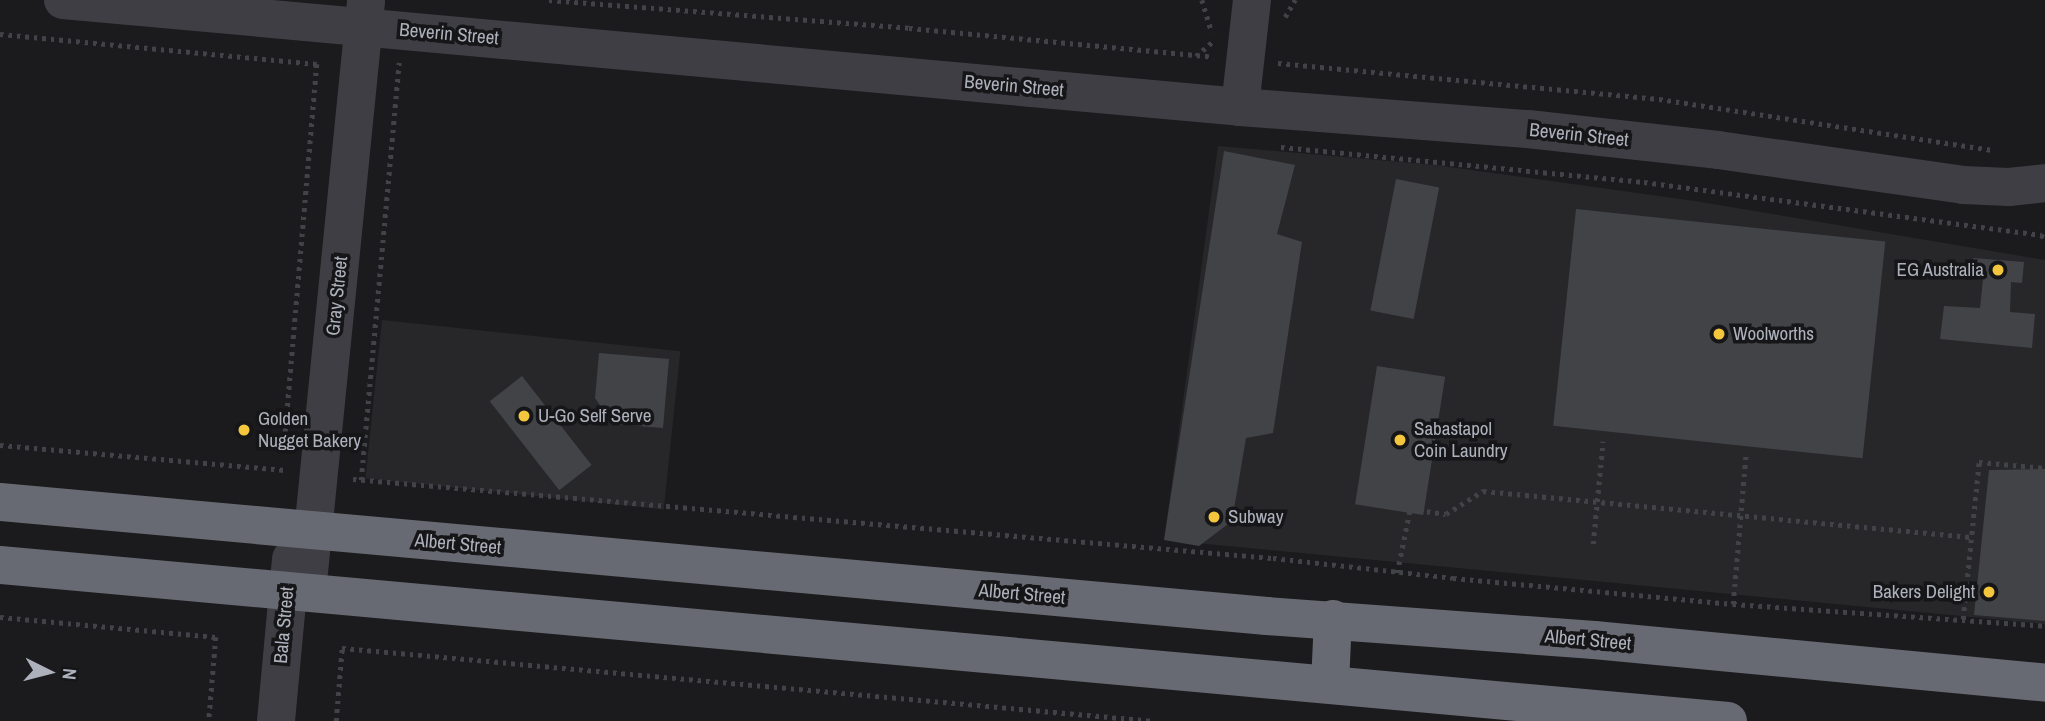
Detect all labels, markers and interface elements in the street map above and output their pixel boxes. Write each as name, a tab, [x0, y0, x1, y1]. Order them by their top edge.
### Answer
street label: Beverin Street	[398, 18, 500, 50]
street label: Beverin Street	[963, 70, 1065, 102]
street label: Beverin Street	[1528, 118, 1630, 152]
street label: Gray Street	[321, 255, 353, 337]
place label: EG Australia	[1896, 259, 1984, 281]
marker: EG Australia	[1990, 262, 2006, 278]
place label: Woolworths	[1733, 323, 1814, 345]
marker: Woolworths	[1711, 326, 1727, 342]
place label: U-Go Self Serve	[538, 405, 651, 427]
place label: Golden Nugget Bakery	[258, 408, 361, 452]
marker: U-Go Self Serve	[516, 408, 532, 424]
place label: Sabastapol Coin Laundry	[1414, 418, 1508, 462]
marker: Golden Nugget Bakery	[236, 422, 252, 438]
marker: Sabastapol Coin Laundry	[1392, 432, 1408, 448]
place label: Subway	[1228, 506, 1283, 528]
marker: Subway	[1206, 509, 1222, 525]
street label: Albert Street	[414, 529, 502, 559]
street label: Albert Street	[978, 579, 1066, 609]
place label: Bakers Delight	[1873, 581, 1975, 603]
marker: Bakers Delight	[1981, 584, 1997, 600]
street label: Bala Street	[269, 586, 299, 664]
street label: Albert Street	[1544, 625, 1632, 655]
north arrow	[14, 637, 84, 707]
text: N	[56, 667, 83, 681]

